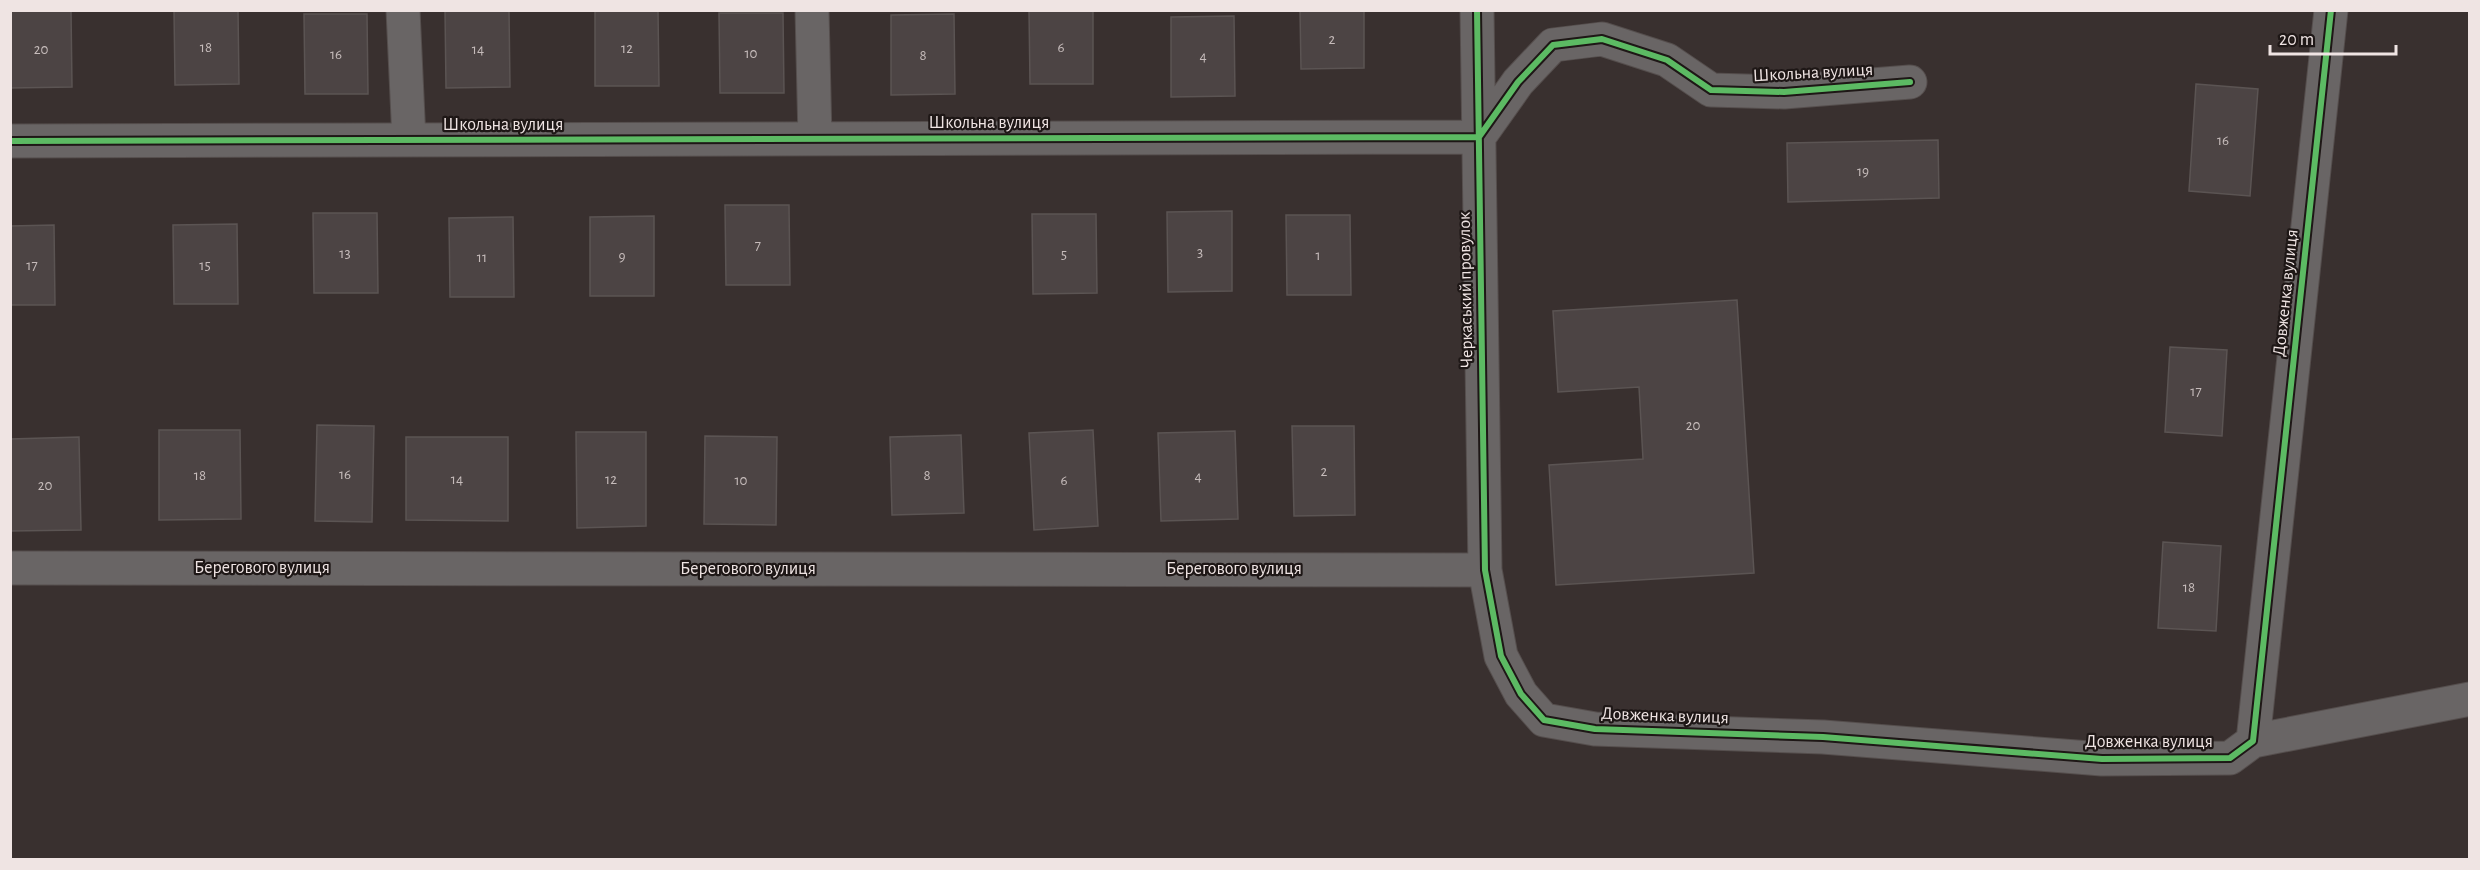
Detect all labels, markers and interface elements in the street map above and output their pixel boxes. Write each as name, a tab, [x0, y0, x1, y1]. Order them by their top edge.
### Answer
scale bar	[2270, 18, 2396, 56]
text: 20 m	[2279, 31, 2314, 49]
house number: 2	[1329, 32, 1336, 47]
house number: 18	[200, 40, 212, 55]
house number: 6	[1057, 40, 1065, 55]
house number: 12	[621, 41, 633, 56]
house number: 20	[34, 42, 48, 57]
house number: 14	[472, 42, 484, 57]
house number: 10	[744, 46, 758, 61]
house number: 16	[330, 47, 342, 62]
house number: 8	[919, 48, 927, 63]
house number: 4	[1199, 49, 1207, 64]
street label: Школьна вулиця	[1752, 61, 1874, 85]
street label: Школьна вулиця	[929, 114, 1049, 132]
street label: Школьна вулиця	[443, 116, 563, 134]
house number: 16	[2217, 133, 2229, 148]
house number: 19	[1857, 164, 1869, 179]
street label: Черкаський провулок	[1456, 211, 1476, 368]
street label: Довженка вулиця	[2270, 228, 2302, 358]
house number: 7	[755, 238, 761, 253]
house number: 3	[1197, 245, 1203, 260]
house number: 13	[339, 246, 351, 261]
house number: 5	[1061, 247, 1067, 262]
house number: 1	[1315, 248, 1321, 263]
house number: 9	[618, 249, 626, 264]
house number: 11	[477, 250, 487, 265]
house number: 17	[26, 258, 38, 273]
house number: 15	[199, 258, 211, 273]
house number: 17	[2190, 384, 2202, 399]
house number: 20	[1686, 418, 1700, 433]
house number: 2	[1321, 464, 1328, 479]
house number: 16	[339, 467, 351, 482]
house number: 18	[194, 468, 206, 483]
house number: 8	[923, 468, 931, 483]
house number: 4	[1194, 469, 1202, 484]
house number: 14	[451, 472, 463, 487]
house number: 12	[605, 472, 617, 487]
house number: 10	[734, 473, 748, 488]
house number: 6	[1060, 473, 1068, 488]
house number: 20	[38, 478, 52, 493]
street label: Берегового вулиця	[194, 559, 330, 577]
street label: Берегового вулиця	[680, 560, 816, 578]
street label: Берегового вулиця	[1166, 560, 1302, 578]
house number: 18	[2183, 580, 2195, 595]
street label: Довженка вулиця	[1601, 705, 1729, 727]
street label: Довженка вулиця	[2085, 733, 2213, 751]

